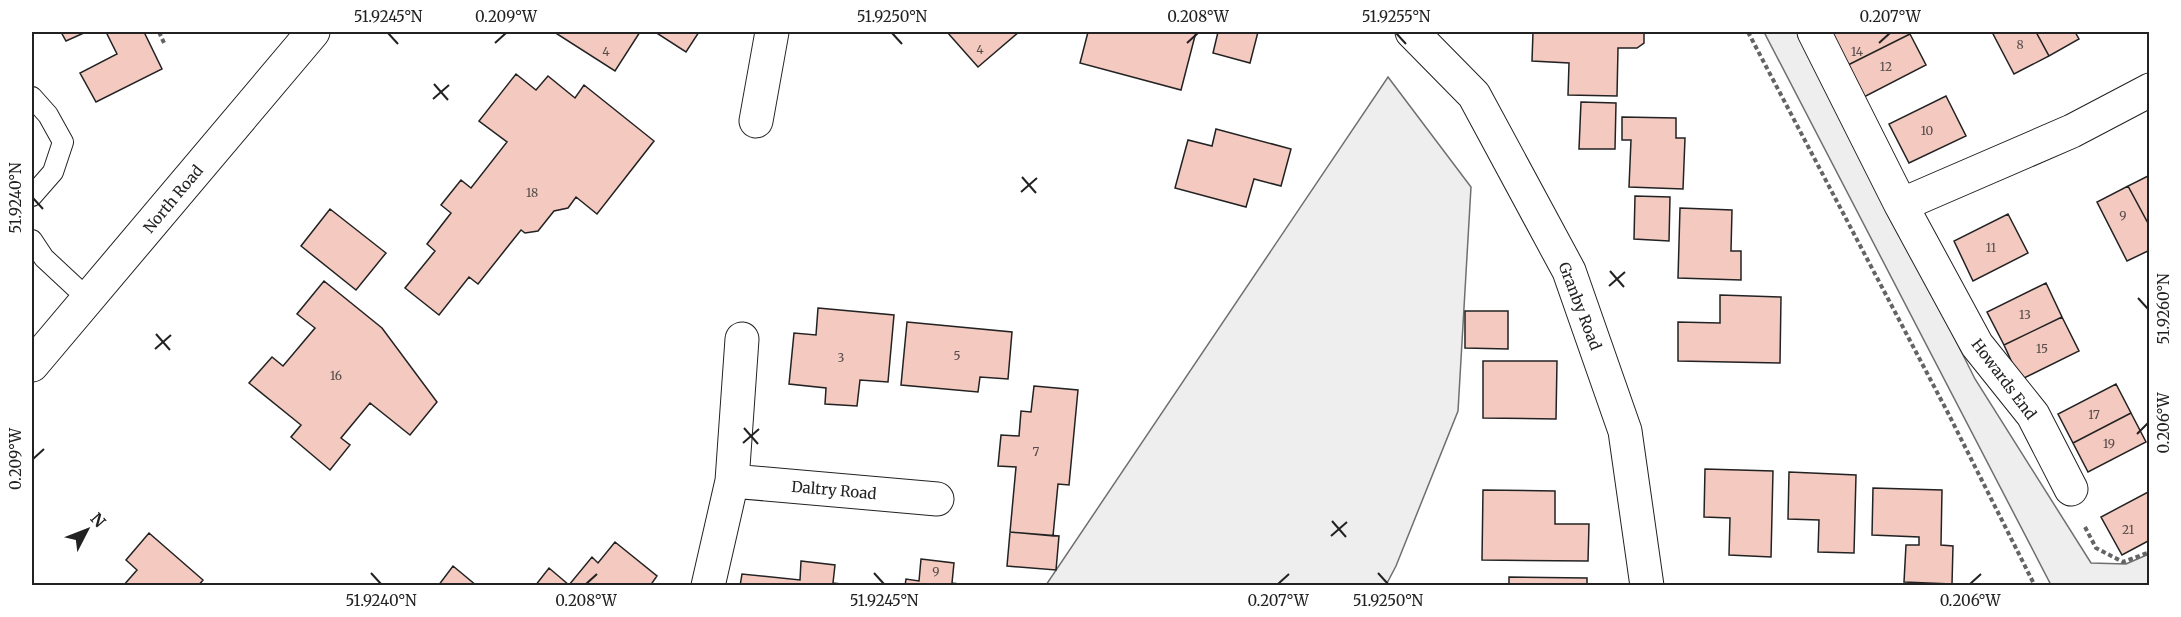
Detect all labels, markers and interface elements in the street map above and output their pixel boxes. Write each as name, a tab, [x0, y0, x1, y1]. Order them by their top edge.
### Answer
text: 51.9245°N	[354, 7, 423, 26]
text: 0.209°W	[475, 7, 538, 26]
text: 51.9250°N	[857, 7, 928, 26]
text: 0.208°W	[1167, 7, 1230, 26]
text: 51.9255°N	[1362, 7, 1431, 26]
text: 0.207°W	[1859, 7, 1922, 26]
house number: 8	[2016, 37, 2024, 52]
house number: 4	[976, 42, 984, 57]
house number: 4	[602, 44, 610, 59]
house number: 14	[1851, 44, 1864, 59]
house number: 12	[1880, 59, 1892, 74]
house number: 10	[1921, 123, 1934, 138]
street label: North Road	[139, 161, 207, 237]
text: 51.9240°N	[6, 162, 25, 234]
house number: 18	[526, 185, 538, 200]
house number: 9	[2119, 208, 2127, 223]
house number: 11	[1986, 240, 1997, 255]
street label: Granby Road	[1555, 259, 1605, 353]
text: 51.9260°N	[2154, 273, 2173, 345]
house number: 13	[2019, 307, 2031, 322]
street label: Howards End	[1968, 335, 2040, 423]
house number: 15	[2036, 341, 2048, 356]
house number: 5	[953, 348, 961, 363]
house number: 3	[838, 350, 845, 365]
house number: 16	[330, 368, 342, 383]
text: 0.206°W	[2154, 392, 2173, 453]
house number: 17	[2088, 407, 2100, 422]
text: 0.209°W	[6, 427, 25, 490]
house number: 19	[2103, 436, 2115, 451]
house number: 7	[1033, 444, 1040, 459]
street label: Daltry Road	[791, 477, 877, 503]
north arrow	[57, 500, 117, 560]
text: N	[86, 509, 110, 532]
house number: 21	[2122, 522, 2135, 537]
house number: 9	[932, 564, 940, 579]
text: 51.9240°N	[345, 591, 417, 610]
text: 0.208°W	[555, 591, 618, 610]
text: 51.9245°N	[850, 591, 919, 610]
text: 0.207°W	[1247, 591, 1310, 610]
text: 51.9250°N	[1353, 591, 1424, 610]
text: 0.206°W	[1940, 591, 2001, 610]

